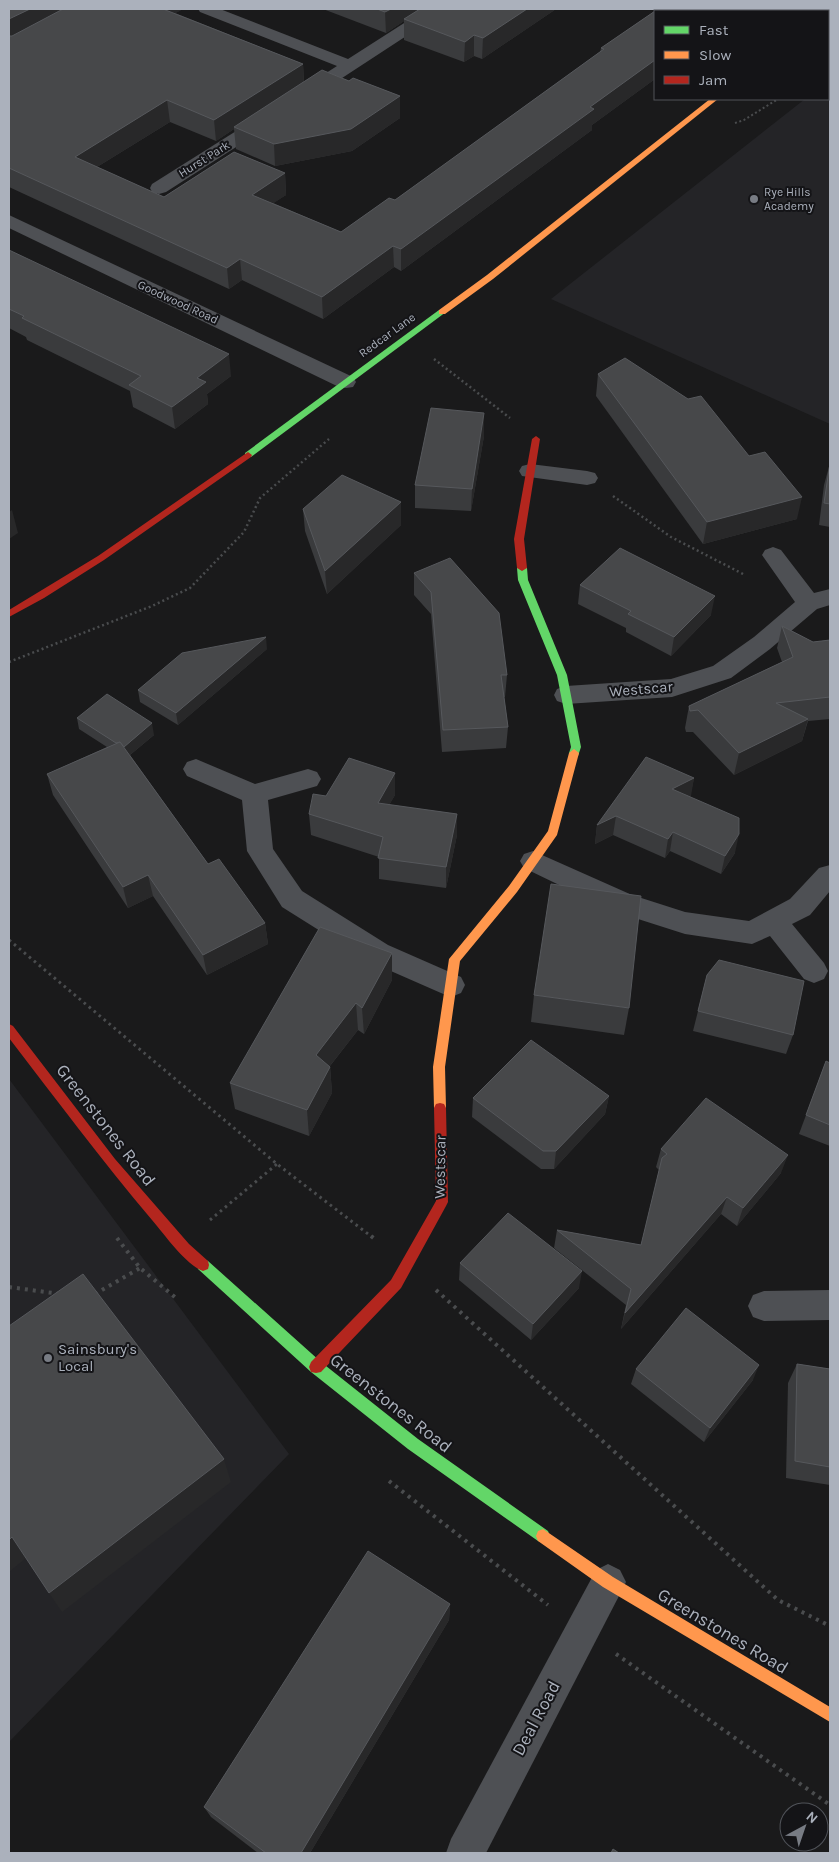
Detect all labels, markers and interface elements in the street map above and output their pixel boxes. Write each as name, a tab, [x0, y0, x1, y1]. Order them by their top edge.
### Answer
legend	[654, 10, 829, 100]
text: Fast	[699, 21, 729, 39]
text: Slow	[699, 46, 731, 64]
text: Jam	[699, 71, 727, 89]
street label: Hurst Park	[176, 138, 232, 180]
place label: Rye Hills Academy	[764, 185, 814, 213]
marker: Rye Hills Academy	[748, 193, 760, 205]
street label: Goodwood Road	[135, 277, 221, 327]
street label: Redcar Lane	[356, 310, 418, 360]
street label: Westscar	[609, 677, 674, 701]
street label: Greenstones Road	[52, 1060, 160, 1190]
street label: Westscar	[430, 1135, 450, 1199]
place label: Sainsbury's Local	[58, 1340, 137, 1375]
street label: Greenstones Road	[326, 1349, 456, 1457]
marker: Sainsbury's Local	[42, 1352, 54, 1364]
street label: Greenstones Road	[654, 1583, 792, 1679]
street label: Deal Road	[507, 1677, 565, 1759]
north arrow	[779, 1802, 829, 1852]
text: N	[803, 1808, 821, 1827]

